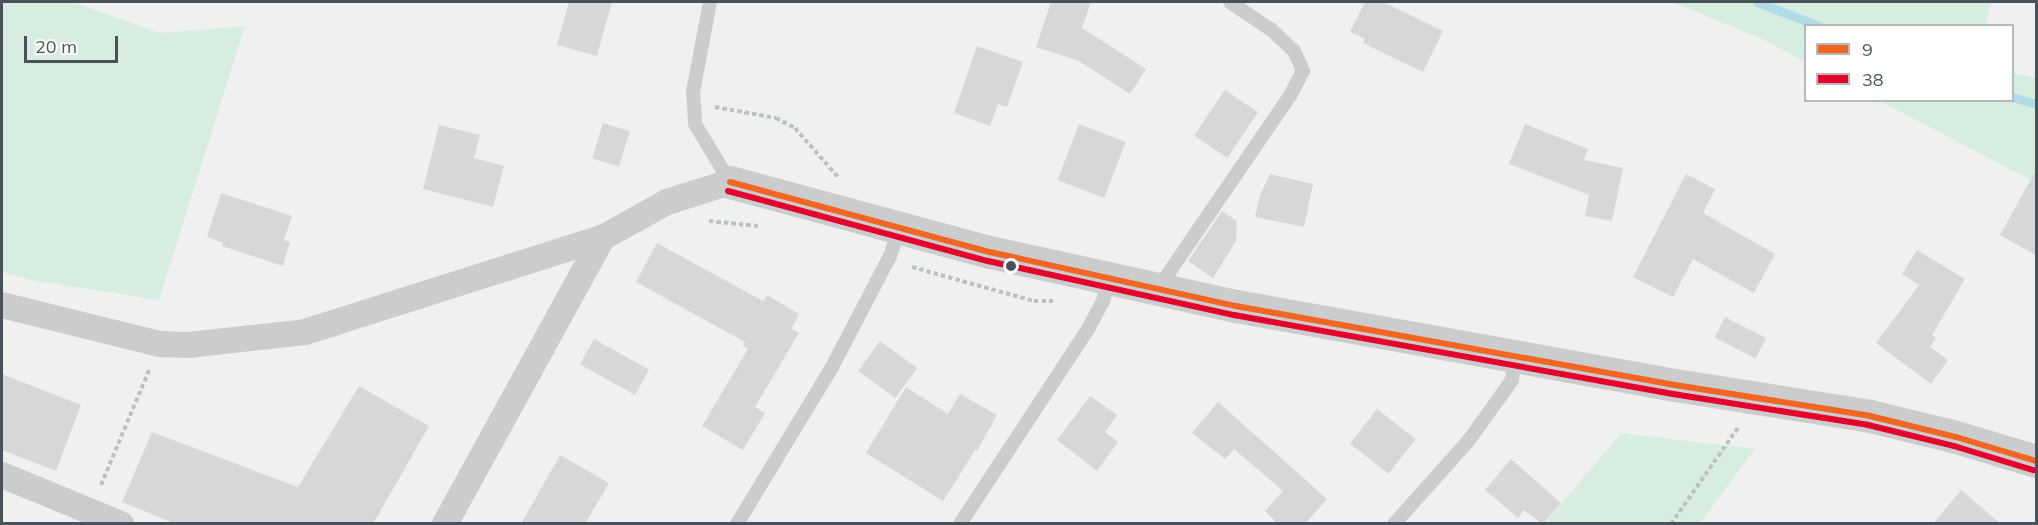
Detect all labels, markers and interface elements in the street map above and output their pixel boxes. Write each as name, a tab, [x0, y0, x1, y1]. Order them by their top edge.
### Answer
scale bar	[27, 24, 122, 62]
legend	[1804, 24, 2014, 102]
text: 20 m	[35, 35, 77, 58]
text: 9	[1862, 38, 1873, 61]
text: 38	[1862, 68, 1884, 91]
unlabelled marker	[1005, 260, 1017, 272]

